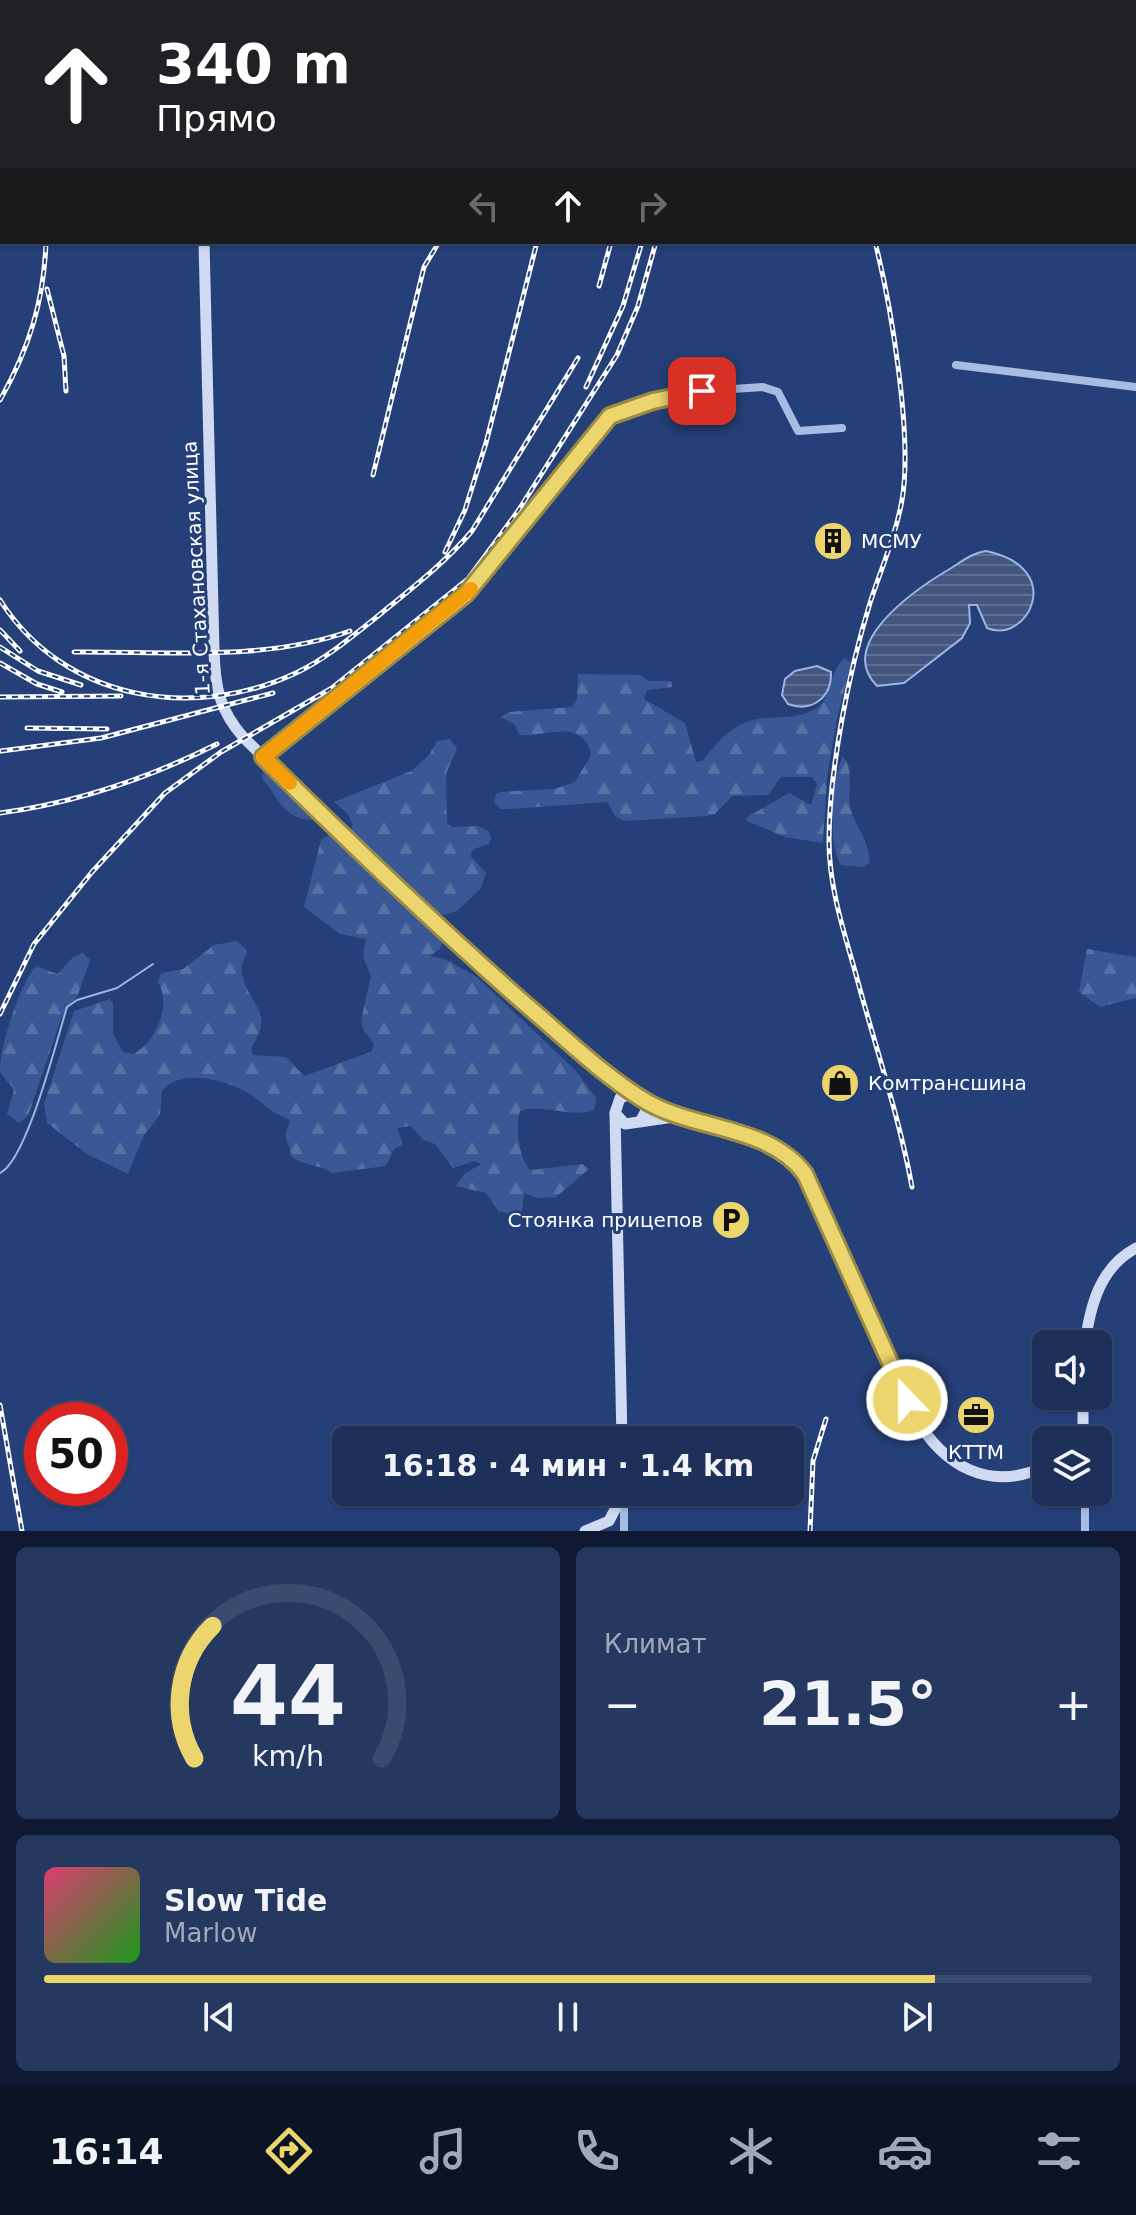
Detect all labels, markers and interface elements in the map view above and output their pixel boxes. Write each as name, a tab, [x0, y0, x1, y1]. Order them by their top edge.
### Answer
text: 340 m	[156, 31, 351, 96]
icon: ahead	[24, 32, 128, 136]
text: Прямо	[156, 98, 277, 139]
icon: left	[462, 184, 506, 228]
icon: ahead	[546, 184, 590, 228]
icon: right	[630, 184, 674, 228]
pin	[668, 357, 736, 425]
icon: arrive	[680, 369, 724, 413]
street label: 1-я Стахановская улица	[177, 440, 215, 696]
building icon: МСМУ	[812, 520, 854, 562]
place label: МСМУ	[861, 529, 922, 553]
shop icon: Комтрансшина	[819, 1062, 861, 1104]
place label: Комтрансшина	[868, 1071, 1027, 1095]
parking icon: Стоянка прицепов	[710, 1199, 752, 1241]
place label: Стоянка прицепов	[508, 1208, 703, 1232]
map controls	[1032, 1330, 1112, 1506]
button: sound	[1032, 1330, 1112, 1410]
position arrow	[865, 1358, 949, 1442]
office icon: КТТМ	[955, 1394, 997, 1436]
speed limit sign: 50	[24, 1402, 128, 1506]
button: layers	[1032, 1426, 1112, 1506]
place label: КТТМ	[948, 1440, 1004, 1464]
text: 16:18 · 4 мин · 1.4 km	[382, 1448, 754, 1483]
text: Климат	[604, 1629, 707, 1659]
text: 44	[230, 1648, 346, 1745]
text: 21.5°	[759, 1669, 937, 1739]
text: −	[604, 1679, 641, 1730]
text: +	[1055, 1679, 1092, 1730]
text: km/h	[252, 1739, 324, 1773]
text: Slow Tide	[164, 1883, 327, 1918]
text: Marlow	[164, 1918, 257, 1948]
icon: previous	[197, 1995, 241, 2039]
icon: pause	[546, 1995, 590, 2039]
icon: next	[895, 1995, 939, 2039]
icon: directions	[261, 2123, 317, 2179]
icon: music	[415, 2123, 471, 2179]
icon: phone	[569, 2123, 625, 2179]
icon: climate	[723, 2123, 779, 2179]
icon: car	[877, 2123, 933, 2179]
icon: filters	[1031, 2123, 1087, 2179]
text: 16:14	[49, 2131, 164, 2172]

